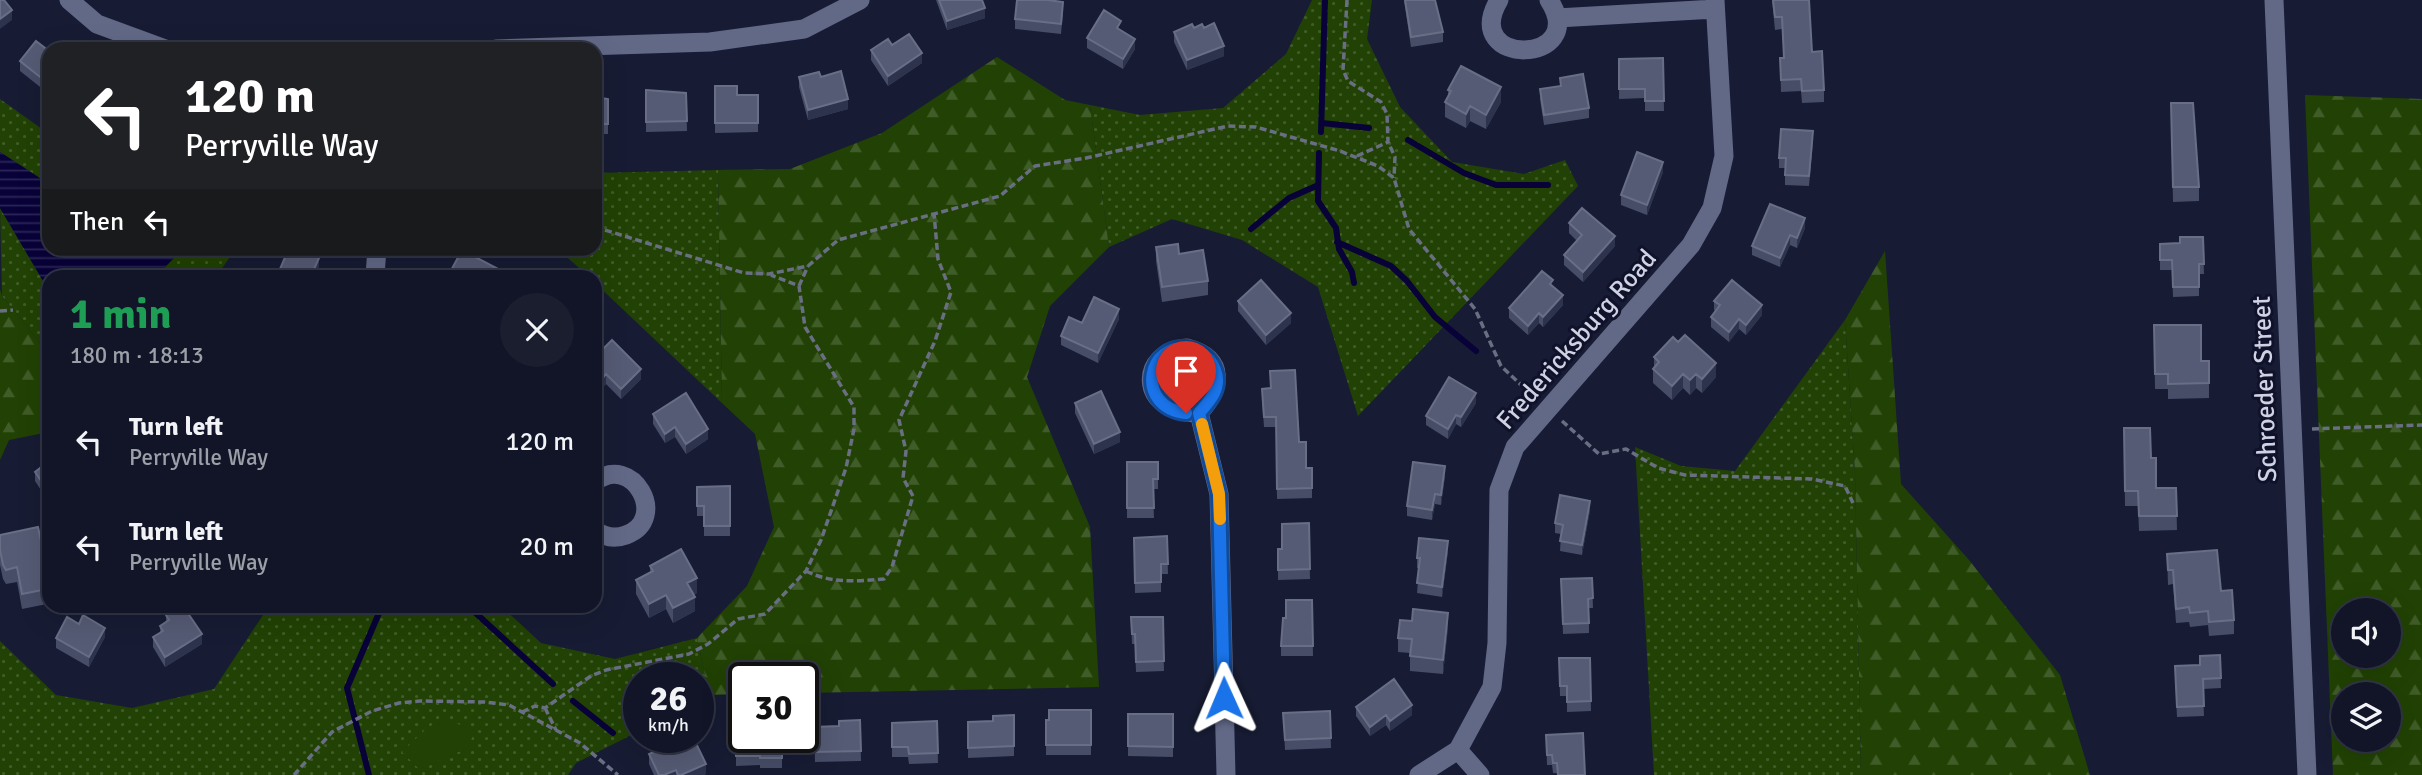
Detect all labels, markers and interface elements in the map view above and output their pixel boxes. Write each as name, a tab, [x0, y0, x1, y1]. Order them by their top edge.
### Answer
text: 120 m	[185, 66, 315, 126]
icon: left	[70, 70, 161, 161]
text: Perryville Way	[185, 126, 378, 165]
icon: left	[138, 203, 176, 241]
text: Then	[70, 206, 124, 238]
street label: Fredericksburg Road	[1490, 243, 1664, 436]
text: 1 min	[70, 289, 171, 340]
button: close	[500, 293, 574, 367]
street label: Schroeder Street	[2246, 295, 2284, 483]
text: 180 m · 18:13	[70, 341, 204, 370]
pin	[1156, 341, 1216, 413]
icon: arrive	[1167, 352, 1205, 390]
text: Turn left	[129, 411, 223, 443]
icon: left	[70, 423, 108, 461]
text: 120 m	[505, 426, 574, 458]
text: Perryville Way	[129, 443, 268, 472]
text: Turn left	[129, 516, 223, 548]
icon: left	[70, 528, 108, 566]
text: 20 m	[519, 531, 574, 563]
text: Perryville Way	[129, 548, 268, 577]
map controls	[2331, 598, 2401, 752]
button: sound	[2331, 598, 2401, 668]
position arrow	[1187, 661, 1261, 735]
speed limit sign: 30	[728, 662, 819, 753]
text: 26	[650, 677, 687, 720]
button: layers	[2331, 682, 2401, 752]
text: km/h	[648, 714, 689, 736]

